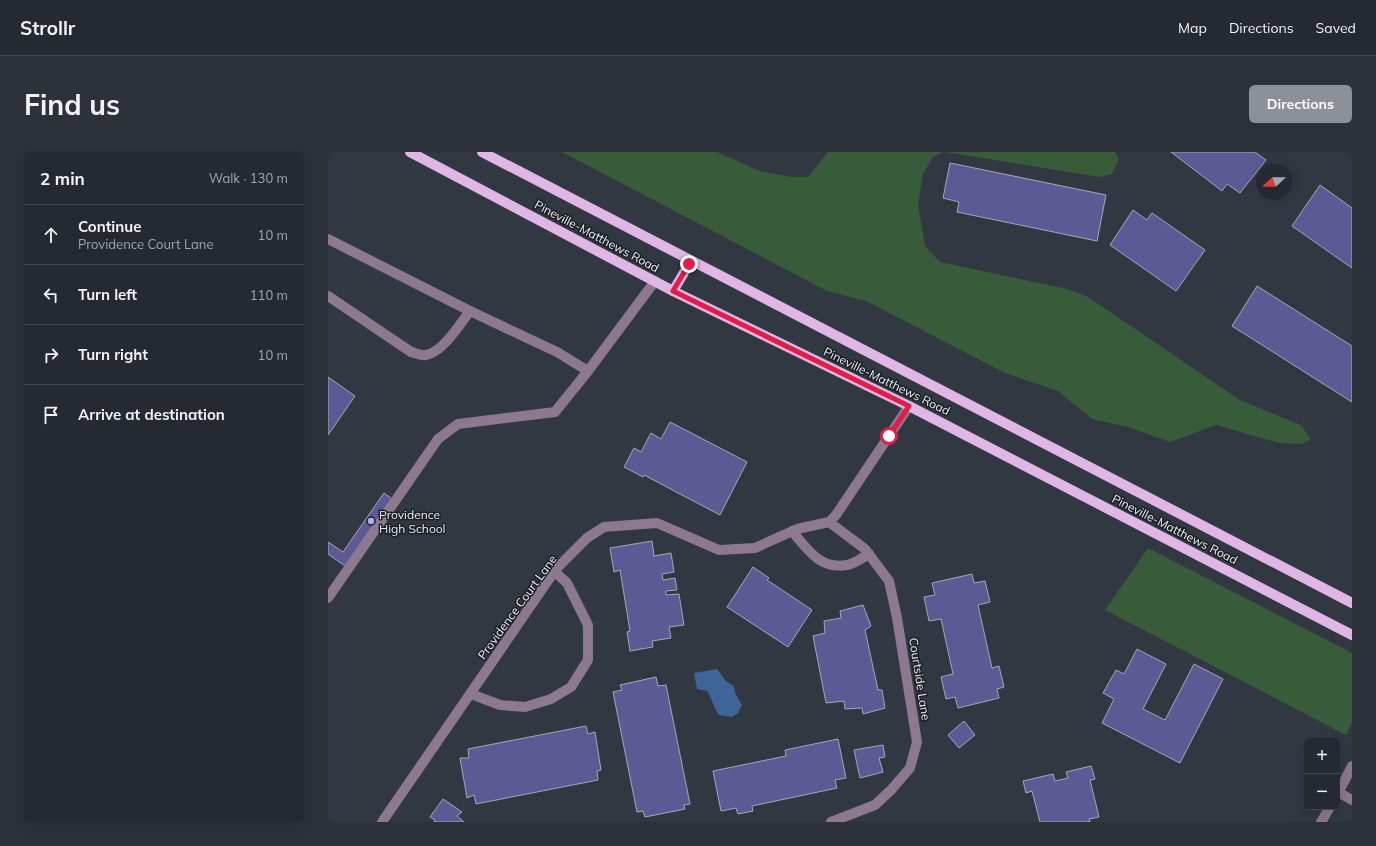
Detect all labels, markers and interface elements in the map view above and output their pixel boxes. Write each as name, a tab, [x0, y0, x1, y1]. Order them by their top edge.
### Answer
text: Strollr	[20, 16, 75, 40]
text: Map	[1178, 19, 1207, 37]
text: Directions	[1229, 19, 1294, 37]
text: Saved	[1316, 19, 1356, 37]
button: Directions	[1249, 85, 1352, 123]
text: Find us	[24, 87, 120, 122]
north arrow	[1256, 164, 1292, 200]
text: 2 min	[40, 168, 85, 189]
text: Walk · 130 m	[209, 170, 288, 186]
street label: Pineville-Matthews Road	[532, 197, 662, 275]
text: Continue	[78, 217, 141, 236]
icon: ahead	[40, 224, 62, 246]
text: 10 m	[258, 227, 288, 243]
text: Providence Court Lane	[78, 236, 214, 252]
route end	[680, 255, 698, 273]
icon: left	[40, 284, 62, 306]
text: Turn left	[78, 285, 137, 304]
text: 110 m	[250, 287, 288, 303]
icon: right	[40, 344, 62, 366]
street label: Pineville-Matthews Road	[821, 344, 953, 418]
text: Turn right	[78, 345, 148, 364]
text: 10 m	[258, 347, 288, 363]
icon: arrive	[40, 404, 62, 426]
text: Arrive at destination	[78, 405, 225, 424]
route start	[880, 427, 898, 445]
street label: Pineville-Matthews Road	[1110, 491, 1240, 567]
place label: Providence High School	[379, 507, 445, 536]
marker: Providence High School	[366, 516, 376, 526]
street label: Providence Court Lane	[474, 552, 560, 662]
street label: Courtside Lane	[906, 637, 934, 721]
map controls	[1304, 738, 1340, 810]
button: +	[1304, 738, 1340, 774]
button: −	[1304, 774, 1340, 810]

